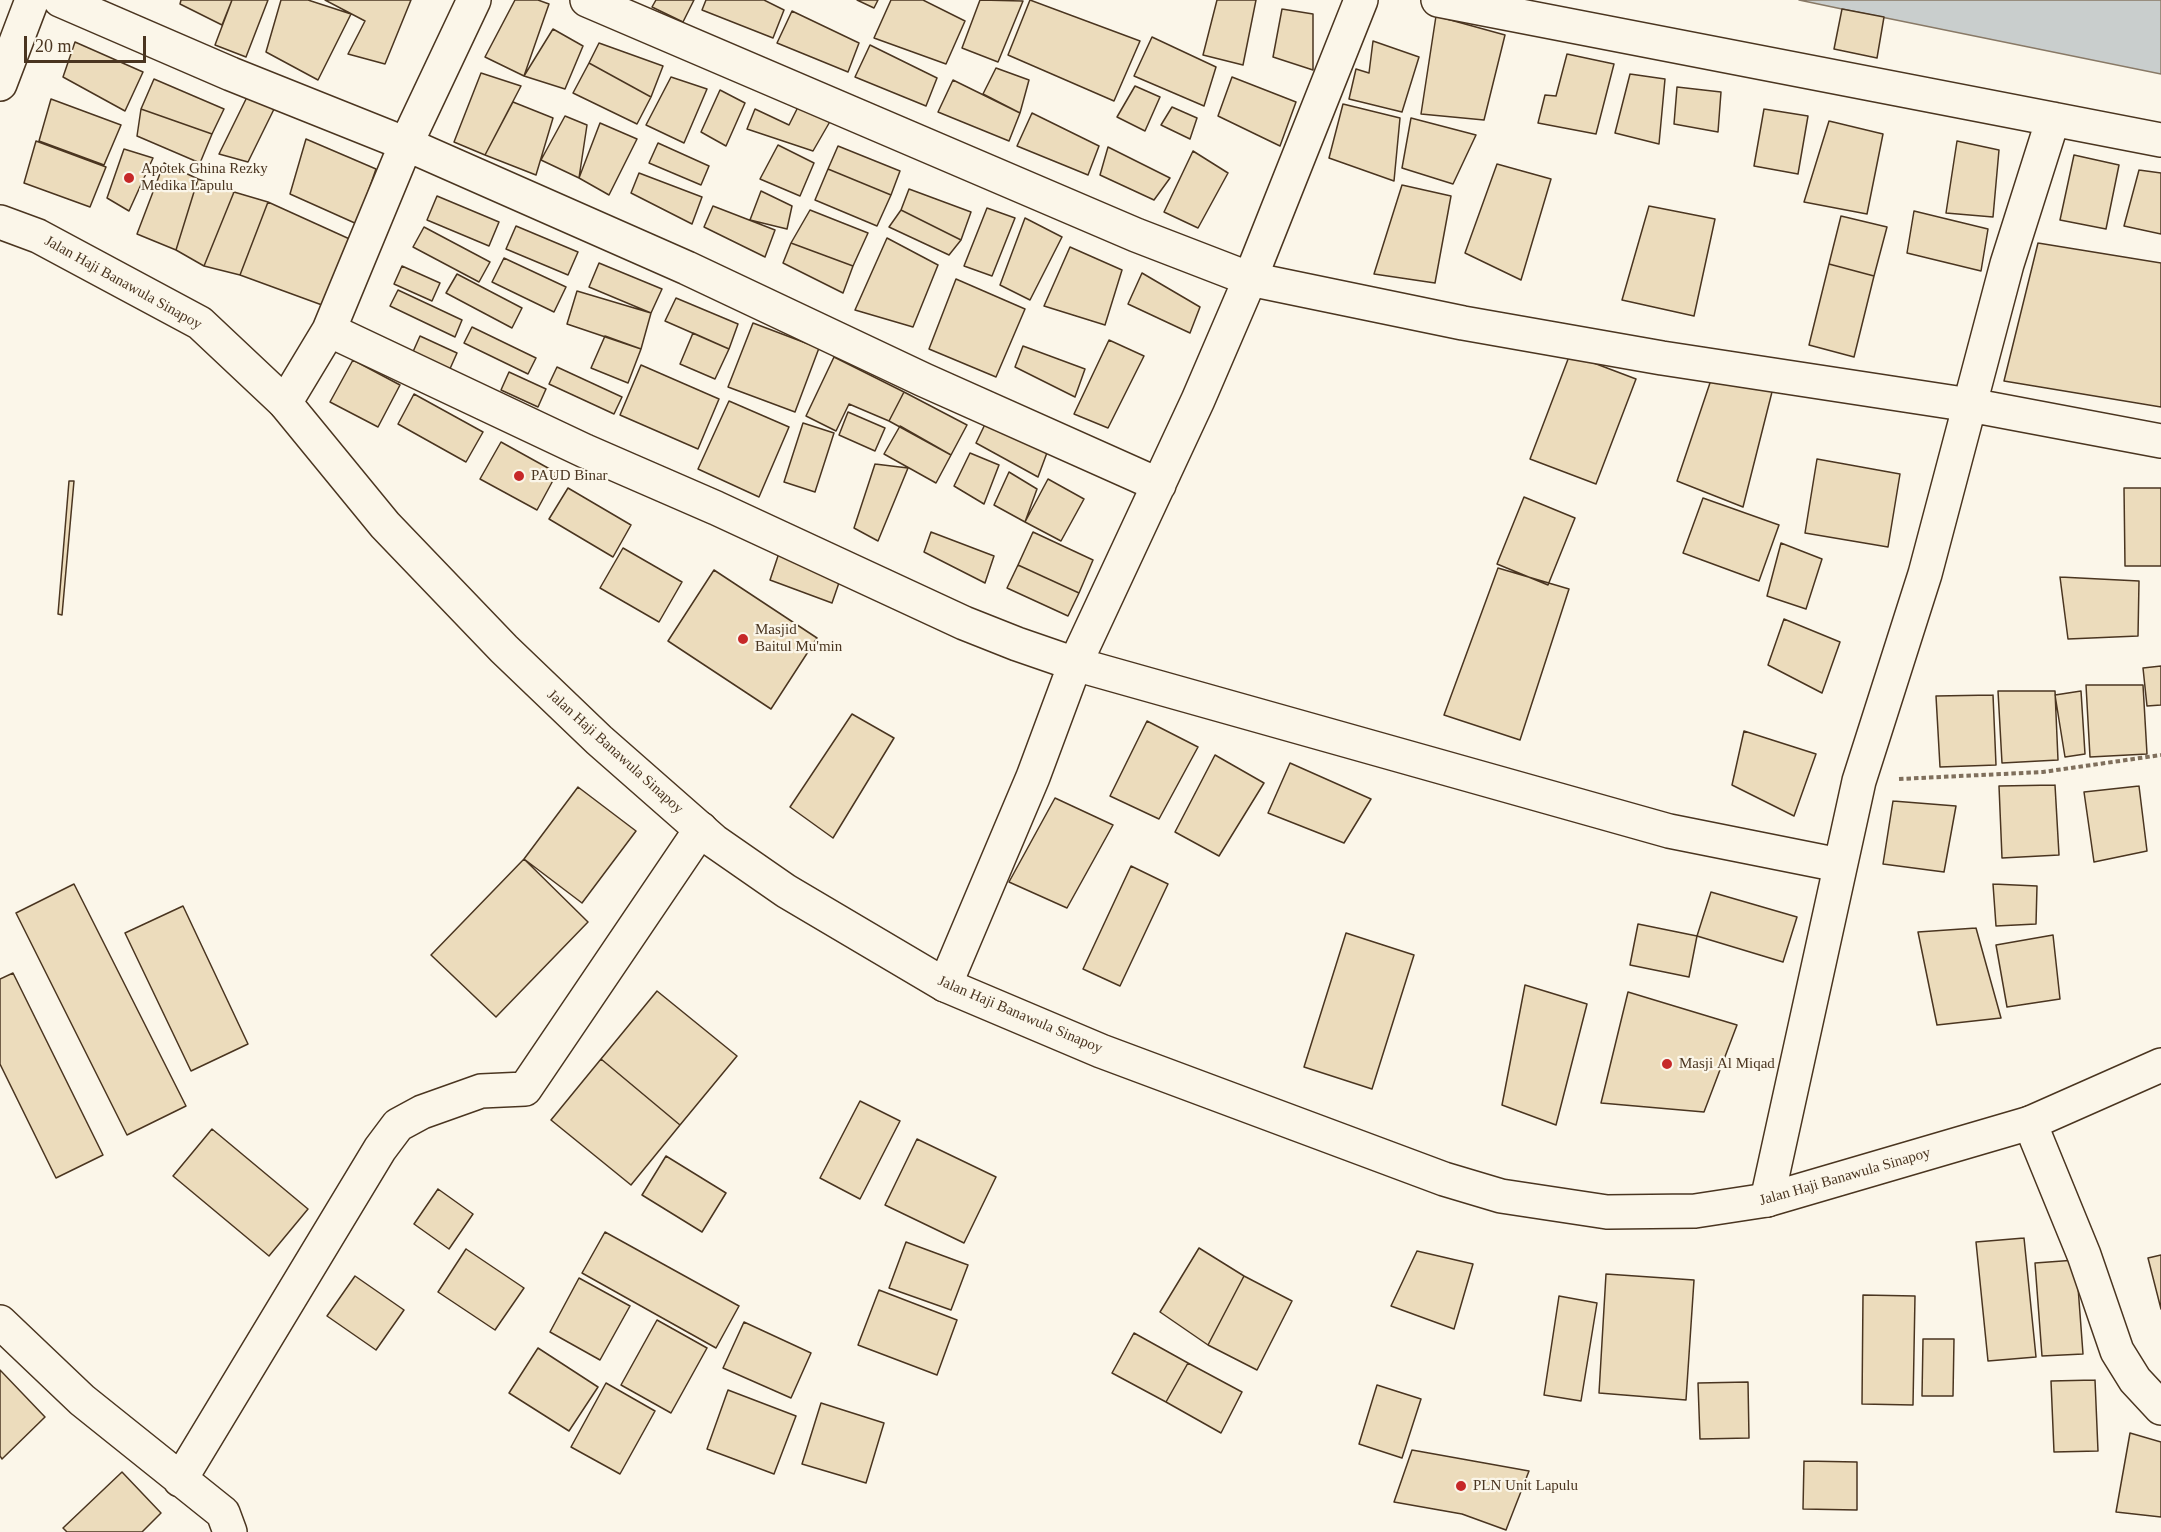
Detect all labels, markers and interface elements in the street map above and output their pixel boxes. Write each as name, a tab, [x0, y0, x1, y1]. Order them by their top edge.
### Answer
scale bar	[27, 24, 148, 62]
text: 20 m	[35, 36, 72, 56]
place label: Apotek Ghina Rezky Medika Lapulu	[141, 160, 268, 195]
marker: Apotek Ghina Rezky Medika Lapulu	[122, 171, 136, 185]
street label: Jalan Haji Banawula Sinapoy	[41, 232, 205, 334]
place label: PAUD Binar	[531, 467, 608, 485]
marker: PAUD Binar	[512, 469, 526, 483]
place label: Masjid Baitul Mu'min	[755, 621, 842, 656]
marker: Masjid Baitul Mu'min	[736, 632, 750, 646]
street label: Jalan Haji Banawula Sinapoy	[543, 686, 687, 818]
street label: Jalan Haji Banawula Sinapoy	[935, 972, 1105, 1058]
place label: Masji Al Miqad	[1679, 1055, 1775, 1073]
marker: Masji Al Miqad	[1660, 1057, 1674, 1071]
street label: Jalan Haji Banawula Sinapoy	[1757, 1144, 1933, 1210]
place label: PLN Unit Lapulu	[1473, 1477, 1578, 1495]
marker: PLN Unit Lapulu	[1454, 1479, 1468, 1493]

